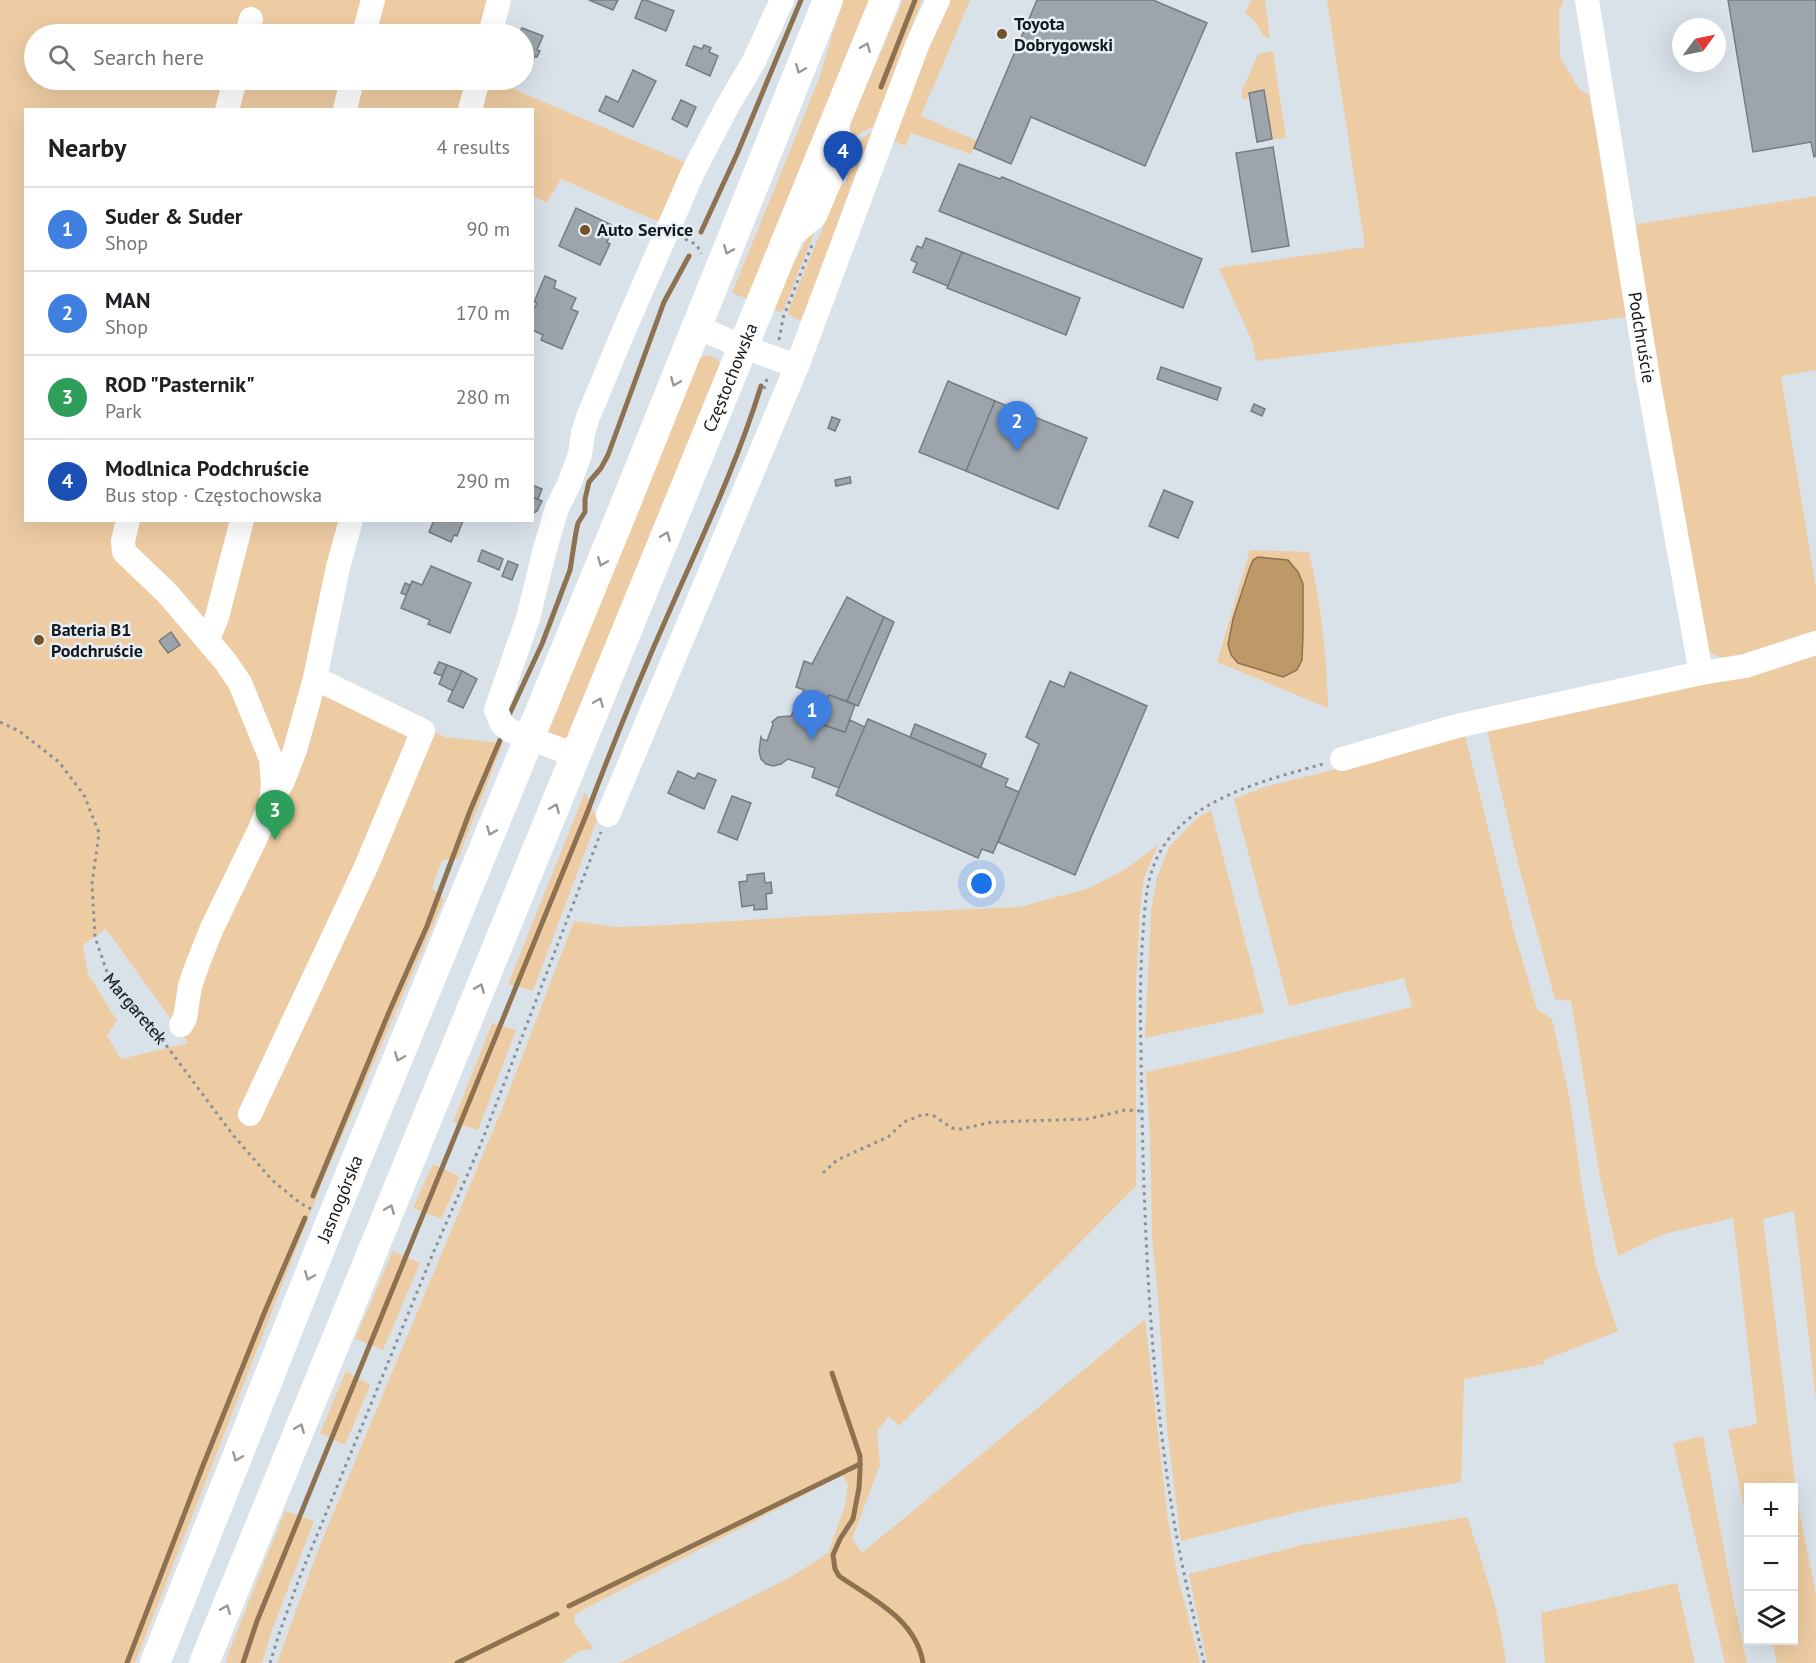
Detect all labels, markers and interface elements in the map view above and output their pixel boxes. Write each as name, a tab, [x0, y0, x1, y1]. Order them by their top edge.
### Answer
place label: Toyota Dobrygowski	[1014, 12, 1113, 56]
north arrow	[1672, 18, 1726, 72]
search box	[24, 24, 534, 90]
marker: Toyota Dobrygowski	[995, 27, 1009, 41]
icon: search	[45, 41, 78, 74]
one-way arrow	[859, 42, 871, 53]
text: Search here	[93, 43, 204, 71]
one-way arrow	[795, 63, 808, 74]
text: Nearby	[48, 131, 126, 164]
pin: 4	[824, 132, 862, 181]
text: 4 results	[437, 134, 510, 160]
text: Suder & Suder	[105, 202, 243, 230]
text: 1	[62, 216, 73, 242]
text: 90 m	[467, 216, 510, 242]
place label: Auto Service	[597, 218, 693, 241]
marker: Auto Service	[578, 223, 592, 237]
text: Shop	[105, 230, 148, 256]
one-way arrow	[723, 244, 735, 255]
text: MAN	[105, 286, 150, 314]
street label: Podchruście	[1623, 290, 1661, 385]
text: 2	[62, 300, 73, 326]
text: 170 m	[456, 300, 510, 326]
text: Shop	[105, 314, 148, 340]
street label: Częstochowska	[697, 319, 762, 435]
text: ROD "Pasternik"	[105, 370, 255, 398]
one-way arrow	[670, 375, 682, 386]
text: 3	[62, 384, 73, 410]
text: 280 m	[456, 384, 510, 410]
text: Park	[105, 398, 142, 424]
pin: 2	[998, 402, 1036, 451]
text: Modlnica Podchruście	[105, 454, 309, 482]
text: 4	[62, 468, 73, 494]
text: 290 m	[456, 468, 510, 494]
text: Bus stop · Częstochowska	[105, 482, 322, 508]
one-way arrow	[659, 532, 671, 543]
one-way arrow	[597, 556, 609, 567]
place label: Bateria B1 Podchruście	[51, 618, 143, 662]
marker: Bateria B1 Podchruście	[32, 633, 46, 647]
pin: 1	[792, 690, 832, 740]
one-way arrow	[592, 697, 604, 708]
pin: 3	[256, 790, 294, 840]
one-way arrow	[548, 804, 560, 815]
one-way arrow	[486, 825, 498, 836]
your location	[967, 869, 996, 898]
street label: Margaretek	[99, 968, 173, 1049]
one-way arrow	[473, 984, 485, 995]
one-way arrow	[394, 1050, 406, 1061]
street label: Jasnogórska	[311, 1152, 368, 1246]
one-way arrow	[383, 1204, 395, 1215]
one-way arrow	[304, 1270, 316, 1281]
one-way arrow	[293, 1424, 305, 1435]
one-way arrow	[232, 1451, 244, 1462]
map controls	[1744, 1483, 1798, 1645]
button: +	[1744, 1483, 1798, 1537]
button: −	[1744, 1537, 1798, 1591]
button: layers	[1744, 1591, 1798, 1645]
one-way arrow	[219, 1604, 231, 1615]

